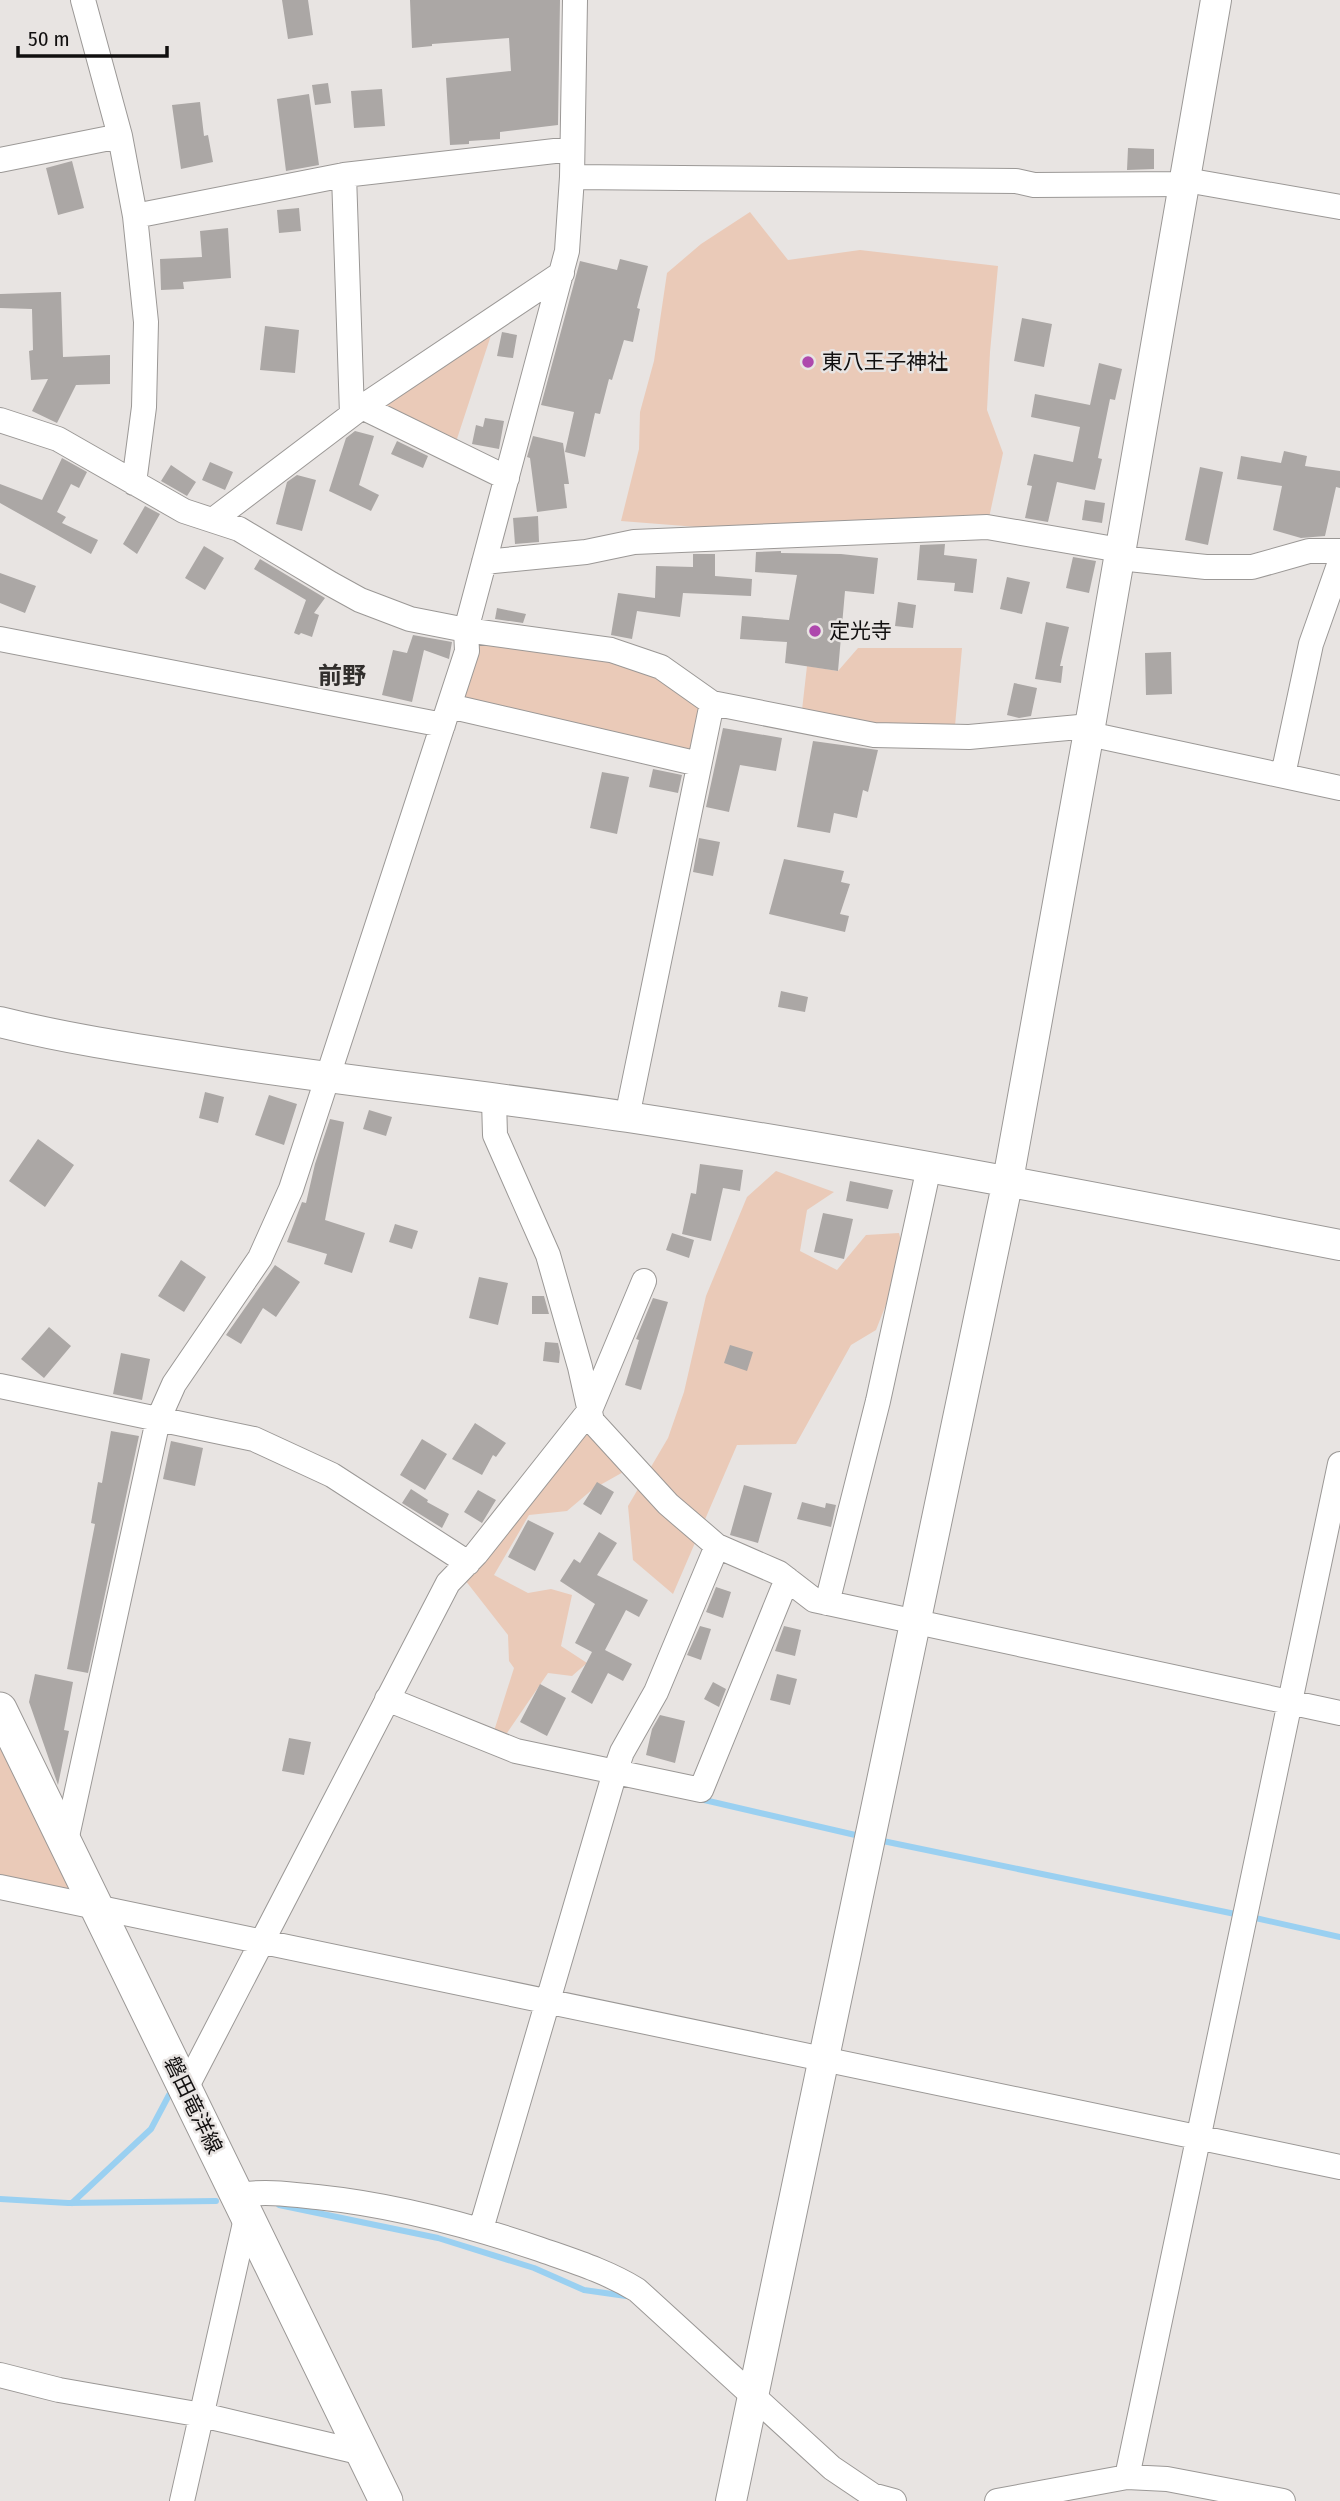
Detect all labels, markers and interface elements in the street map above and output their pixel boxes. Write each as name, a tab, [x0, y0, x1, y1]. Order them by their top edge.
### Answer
scale bar	[18, 14, 166, 58]
text: 50 m	[28, 26, 70, 52]
place label: 東八王子神社	[822, 349, 948, 375]
marker: 東八王子神社	[800, 354, 816, 370]
place label: 定光寺	[829, 618, 892, 644]
marker: 定光寺	[807, 623, 823, 639]
district label: 前野	[318, 662, 366, 690]
street label: 磐田竜洋線	[158, 2052, 228, 2158]

